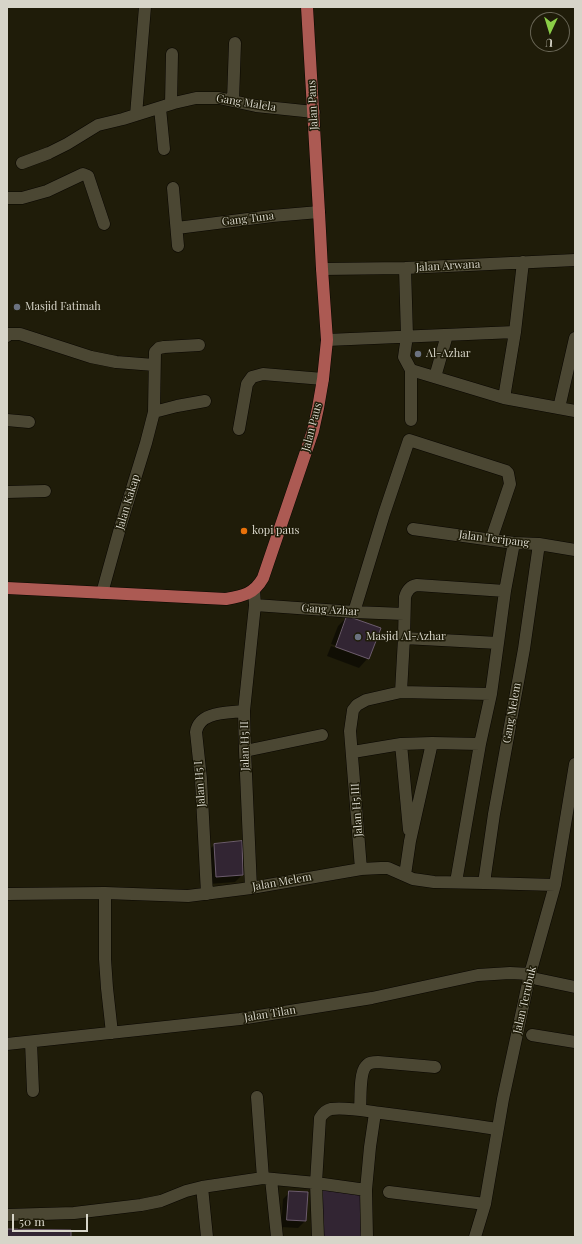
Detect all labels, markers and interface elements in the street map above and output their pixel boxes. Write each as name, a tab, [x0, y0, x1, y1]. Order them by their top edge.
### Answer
north arrow	[530, 12, 570, 52]
text: U	[545, 36, 554, 51]
street label: Jalan Paus	[305, 80, 321, 130]
street label: Gang Malela	[215, 92, 277, 114]
street label: Gang Tuna	[221, 209, 275, 229]
street label: Jalan Arwana	[415, 258, 481, 274]
place label: Masjid Fatimah	[25, 300, 101, 314]
marker: Masjid Fatimah	[12, 302, 22, 312]
place label: Al-Azhar	[426, 347, 471, 361]
marker: Al-Azhar	[413, 349, 423, 359]
street label: Jalan Paus	[299, 401, 325, 453]
street label: Jalan Kakap	[113, 473, 143, 531]
place label: kopi paus	[252, 524, 299, 538]
marker: kopi paus	[239, 526, 249, 536]
street label: Jalan Teripang	[458, 528, 530, 550]
street label: Gang Azhar	[301, 601, 359, 619]
place label: Masjid Al-Azhar	[366, 630, 446, 644]
marker: Masjid Al-Azhar	[353, 632, 363, 642]
street label: Gang Melem	[500, 682, 524, 744]
street label: Jalan H5 II	[238, 721, 252, 771]
street label: Jalan H5 I	[192, 761, 208, 807]
street label: Jalan H5 III	[349, 783, 365, 837]
street label: Jalan Melem	[251, 870, 313, 894]
street label: Jalan Terubuk	[511, 965, 539, 1035]
street label: Jalan Tilan	[243, 1003, 297, 1025]
scale bar	[14, 1206, 90, 1232]
text: 50 m	[19, 1213, 45, 1229]

